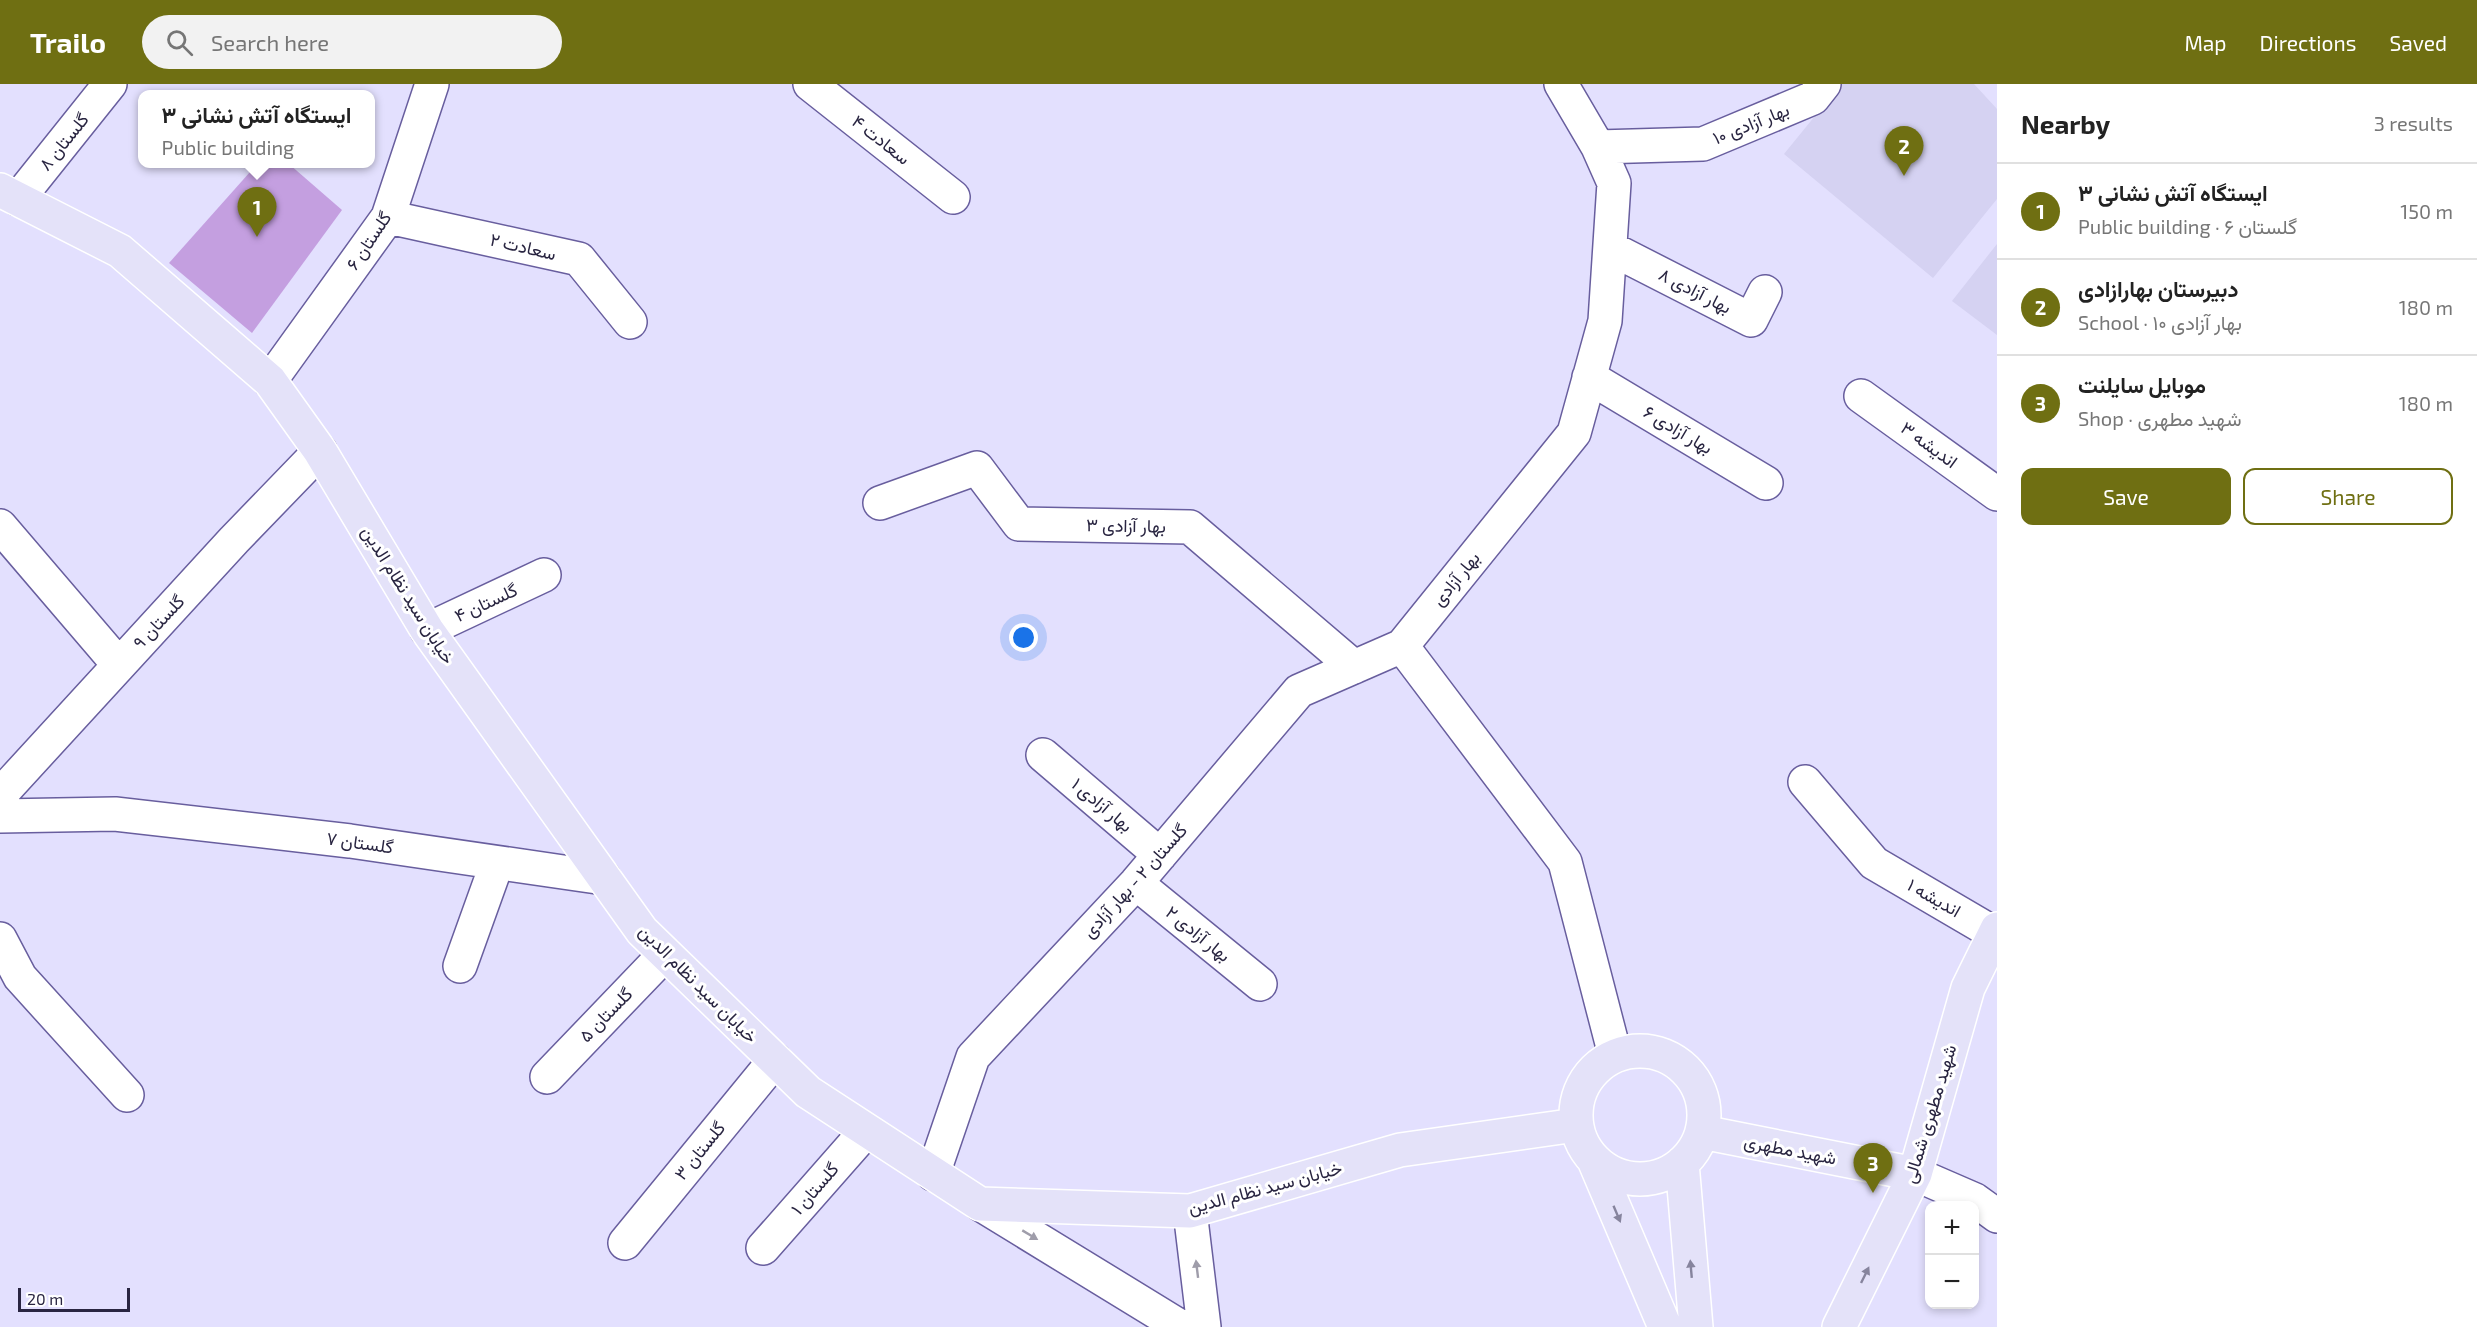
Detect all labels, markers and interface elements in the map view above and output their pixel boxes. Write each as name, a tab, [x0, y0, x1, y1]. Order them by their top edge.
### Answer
search box	[142, 15, 562, 69]
text: Trailo	[30, 25, 106, 59]
icon: search	[163, 26, 196, 59]
text: Search here	[211, 29, 329, 55]
text: Map	[2184, 30, 2227, 55]
text: Directions	[2260, 30, 2356, 55]
text: Saved	[2389, 30, 2447, 55]
popup	[138, 90, 375, 168]
street label: بهار آزادی ۱۰	[1709, 98, 1792, 149]
text: ایستگاه آتش نشانی ۳	[162, 101, 351, 127]
street label: گلستان ۸	[33, 108, 93, 174]
text: Nearby	[2021, 108, 2110, 139]
street label: سعادت ۴	[848, 110, 915, 169]
text: 3 results	[2374, 111, 2453, 135]
pin: 2	[1884, 126, 1924, 176]
text: Public building	[162, 135, 294, 159]
text: ایستگاه آتش نشانی ۳	[2078, 179, 2268, 205]
pin: 1	[238, 188, 276, 237]
text: 1	[2036, 199, 2045, 223]
text: 150 m	[2400, 199, 2453, 223]
street label: گلستان ۶	[341, 207, 396, 274]
text: Public building · گلستان ۶	[2078, 214, 2297, 238]
street label: سعادت ۲	[488, 228, 558, 264]
street label: بهار آزادی ۸	[1655, 263, 1735, 319]
text: دبیرستان بهارازادی	[2078, 275, 2238, 301]
text: 2	[2035, 295, 2046, 319]
text: 180 m	[2399, 295, 2453, 319]
text: School · بهار آزادی ۱۰	[2078, 310, 2242, 334]
text: موبایل سایلنت	[2078, 371, 2206, 397]
text: 3	[2035, 391, 2046, 415]
text: 180 m	[2399, 391, 2453, 415]
street label: بهار آزادی ۶	[1640, 400, 1717, 459]
text: Shop · شهید مطهری	[2078, 406, 2242, 430]
street label: اندیشه ۳	[1897, 416, 1962, 472]
button: Save	[2021, 468, 2231, 525]
button: Share	[2243, 468, 2453, 525]
street label: بهار آزادی ۳	[1086, 513, 1166, 538]
street label: خیابان سید نظام الدین	[356, 521, 460, 669]
street label: بهار آزادی	[1427, 547, 1485, 611]
street label: گلستان ۴	[451, 578, 521, 626]
street label: گلستان ۹	[128, 590, 189, 653]
your location	[1009, 623, 1038, 652]
street label: بهار آزادی ۱	[1067, 772, 1138, 837]
street label: گلستان ۲ - بهار آزادی	[1077, 819, 1192, 943]
street label: گلستان ۷	[325, 826, 395, 858]
street label: اندیشه ۱	[1904, 873, 1965, 921]
street label: بهار آزادی ۲	[1161, 900, 1236, 967]
street label: خیابان سید نظام الدین	[633, 919, 763, 1049]
street label: گلستان ۵	[574, 982, 637, 1046]
street label: شهید مطهری شمالی	[1898, 1042, 1962, 1186]
street label: گلستان ۳	[669, 1117, 729, 1184]
street label: شهید مطهری	[1742, 1129, 1838, 1170]
pin: 3	[1854, 1144, 1892, 1193]
street label: خیابان سید نظام الدین	[1185, 1156, 1345, 1220]
street label: گلستان ۱	[786, 1158, 843, 1219]
map controls	[1925, 1201, 1979, 1309]
button: +	[1925, 1201, 1979, 1255]
one-way arrow	[1612, 1206, 1622, 1224]
one-way arrow	[1022, 1229, 1038, 1240]
button: −	[1925, 1255, 1979, 1309]
one-way arrow	[1686, 1259, 1696, 1278]
one-way arrow	[1192, 1260, 1202, 1279]
one-way arrow	[1860, 1266, 1870, 1283]
scale bar	[18, 1285, 130, 1312]
text: 20 m	[27, 1289, 63, 1308]

